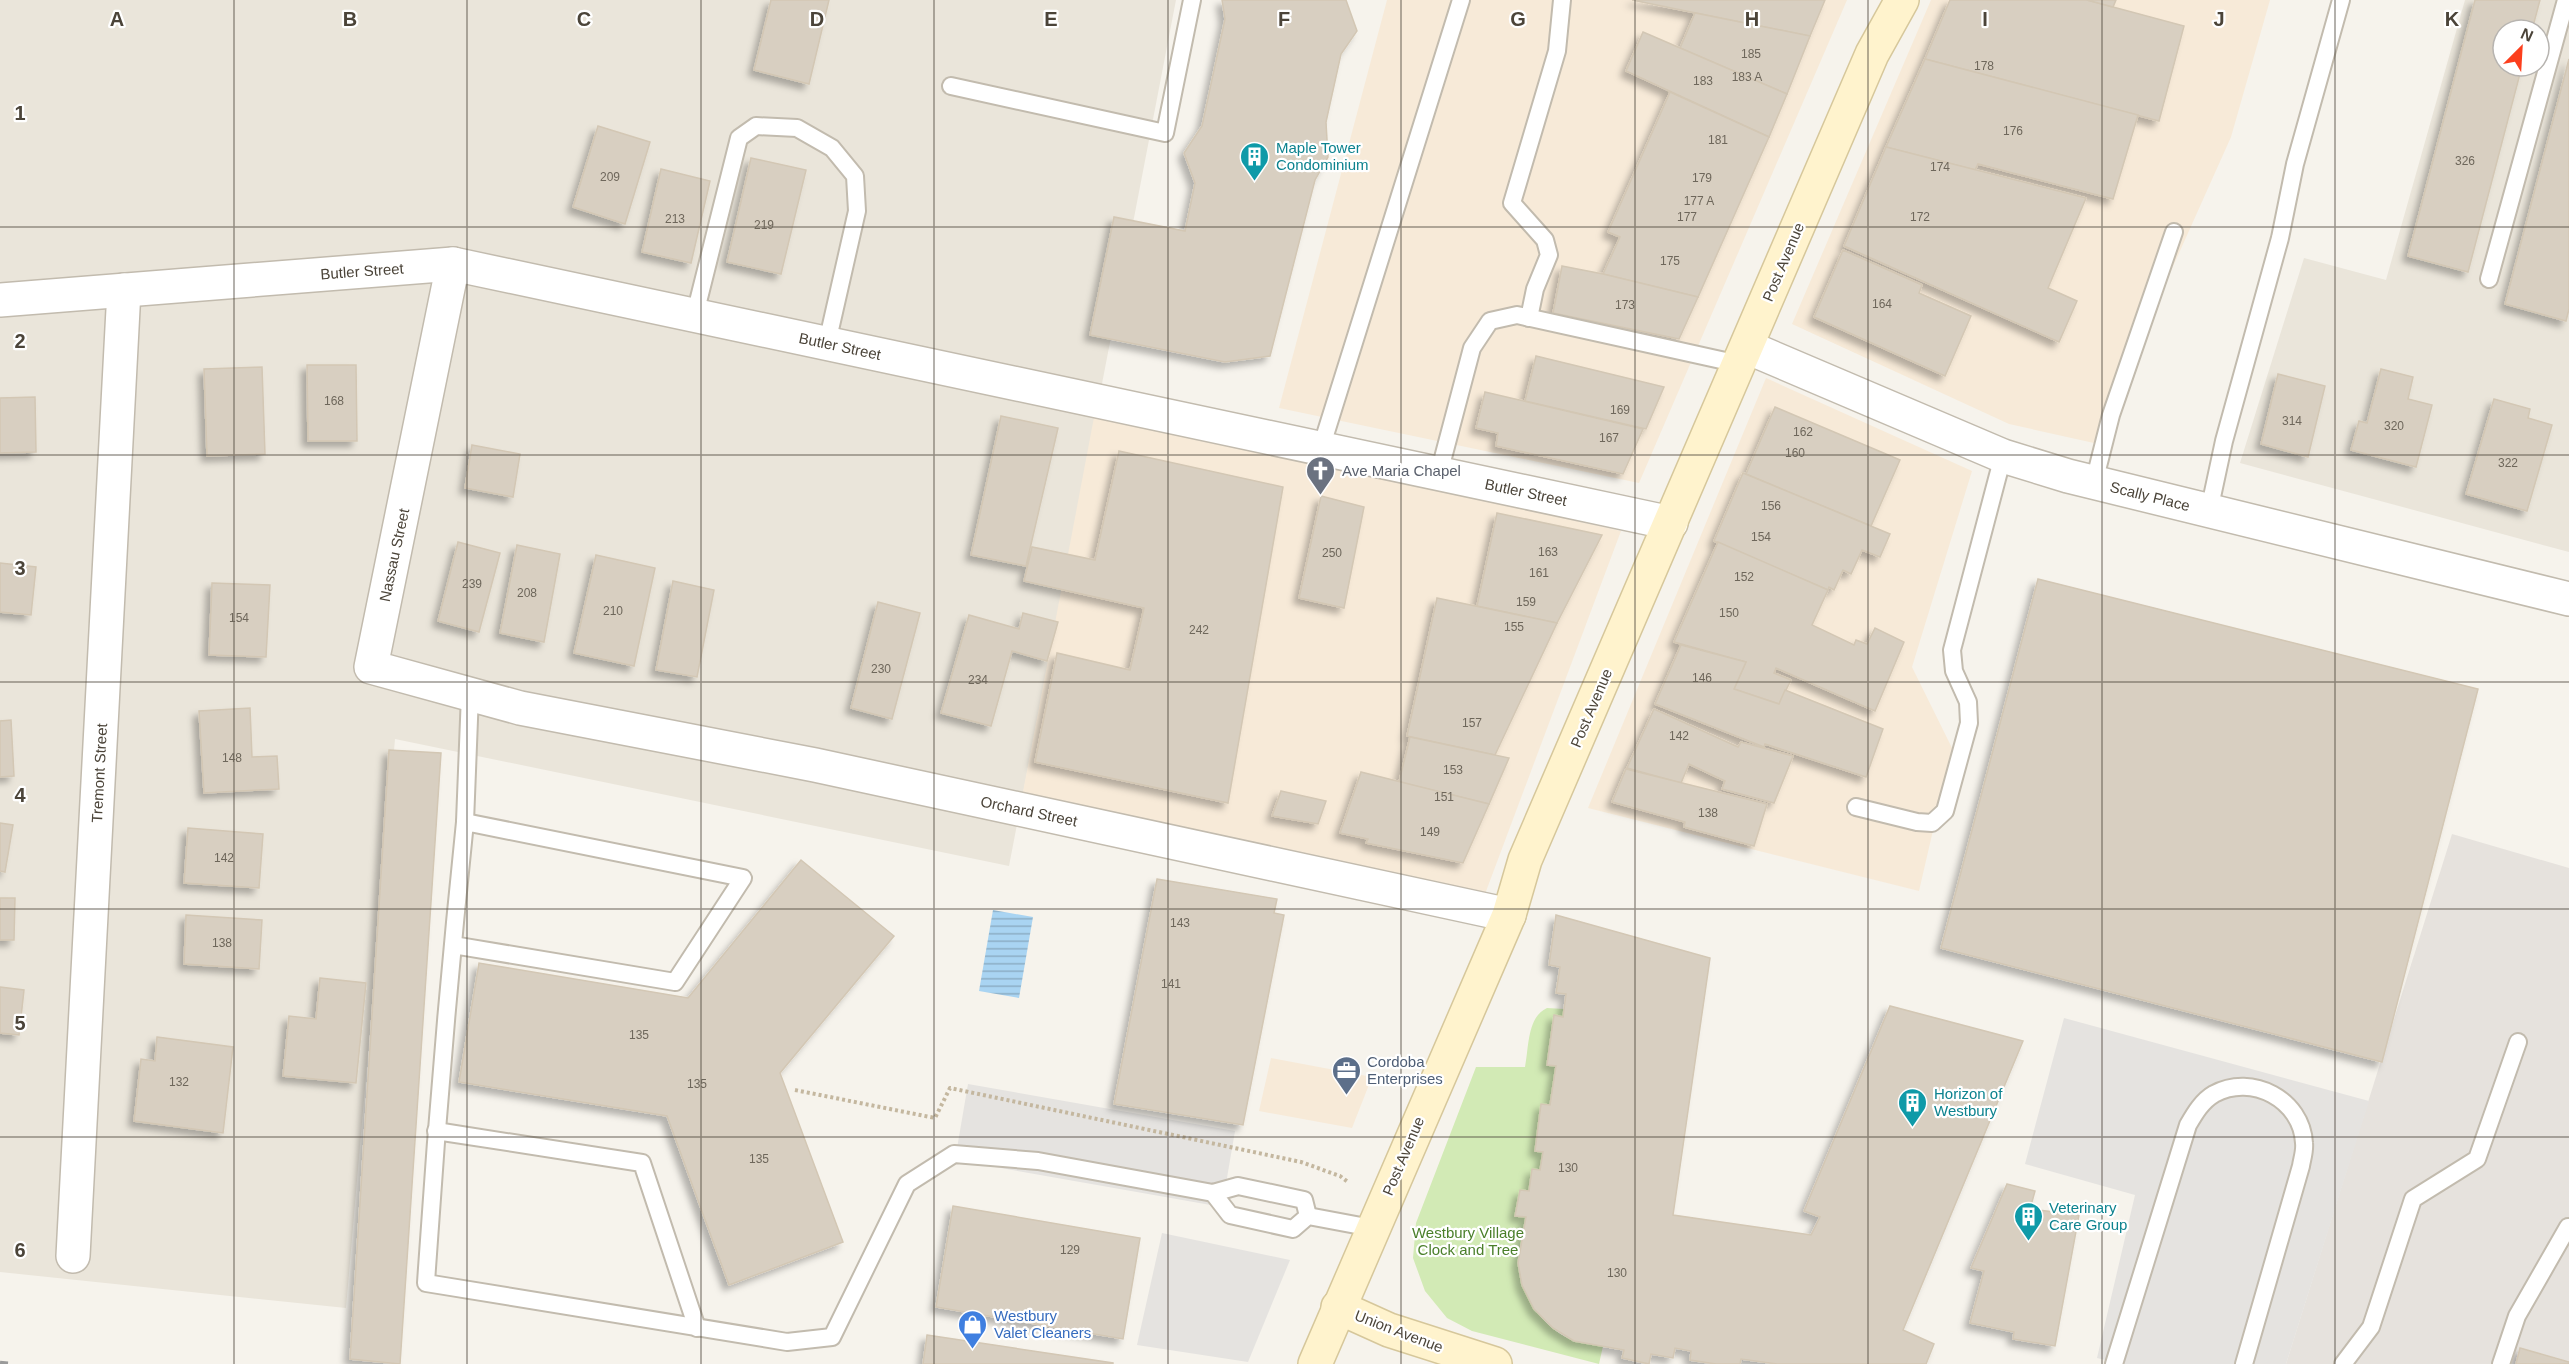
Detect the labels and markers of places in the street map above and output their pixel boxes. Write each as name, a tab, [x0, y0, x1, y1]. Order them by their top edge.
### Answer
place label: Maple Tower Condominium	[1276, 139, 1369, 173]
building icon: Maple Tower Condominium	[1239, 140, 1271, 182]
church icon: Ave Maria Chapel	[1305, 454, 1337, 496]
place label: Ave Maria Chapel	[1342, 462, 1461, 479]
place label: Cordoba Enterprises	[1367, 1053, 1443, 1087]
office icon: Cordoba Enterprises	[1330, 1054, 1362, 1096]
place label: Horizon of Westbury	[1934, 1085, 2003, 1119]
building icon: Horizon of Westbury	[1897, 1086, 1929, 1128]
place label: Veterinary Care Group	[2049, 1199, 2127, 1233]
building icon: Veterinary Care Group	[2012, 1200, 2044, 1242]
place label: Westbury Valet Cleaners	[994, 1307, 1091, 1341]
shop icon: Westbury Valet Cleaners	[957, 1308, 989, 1350]

